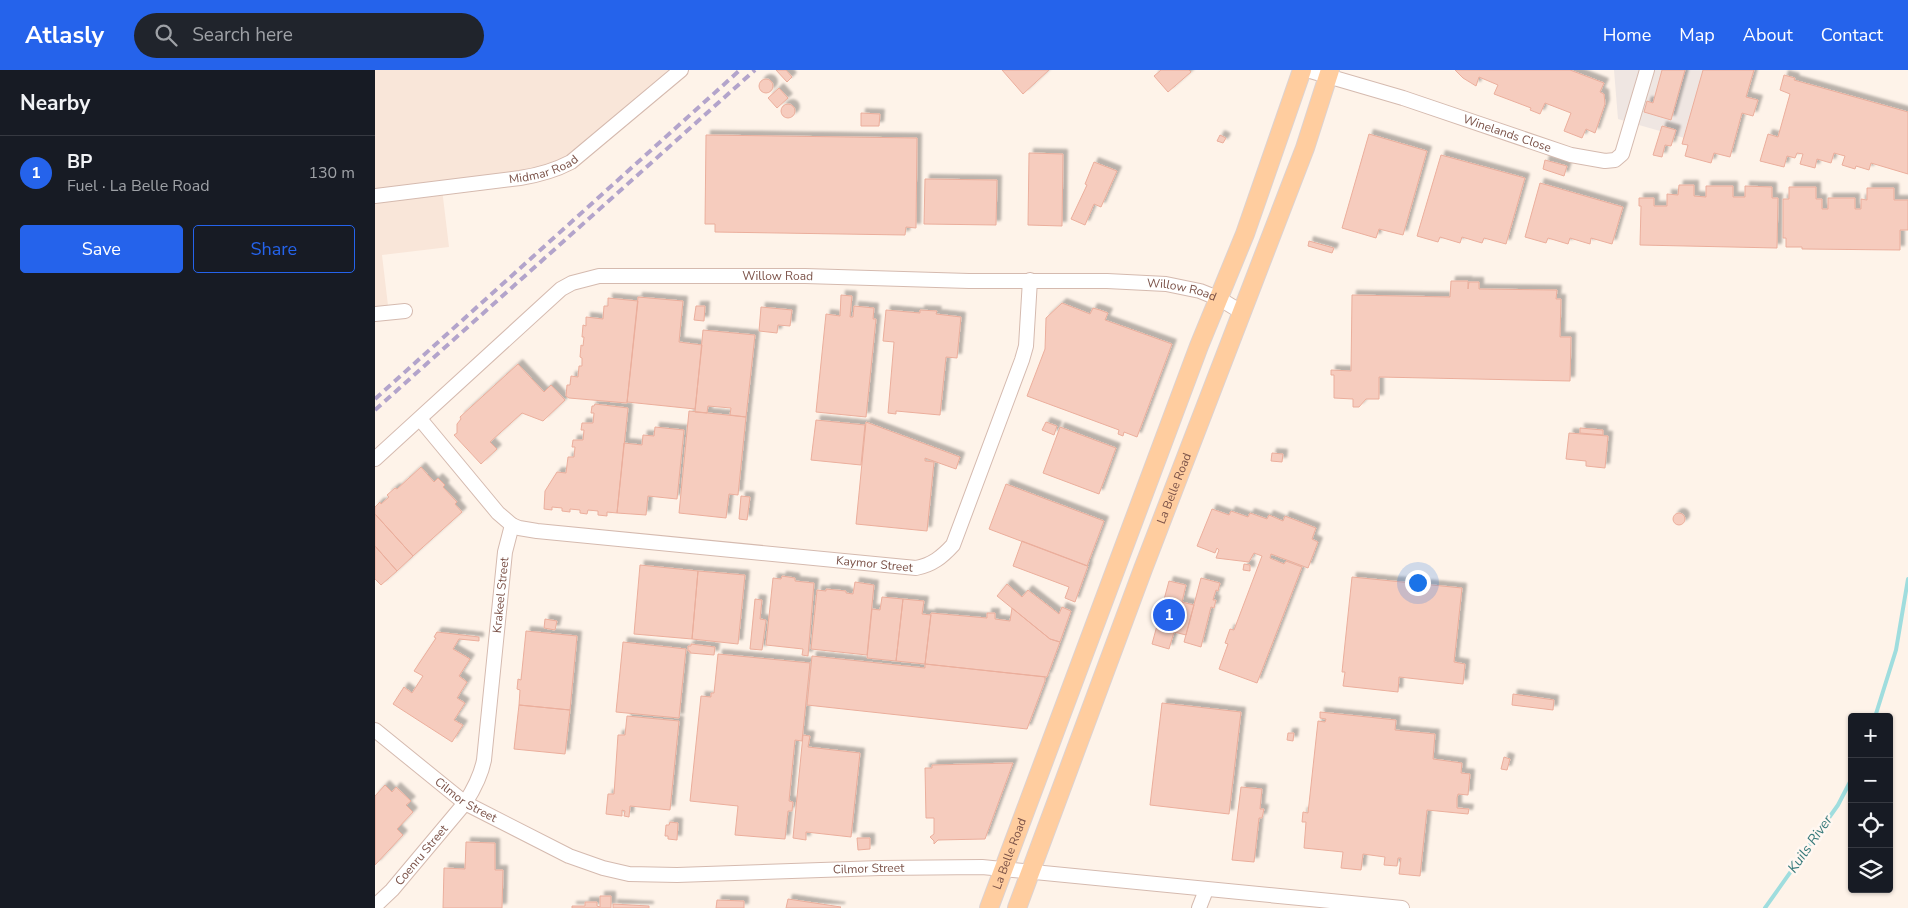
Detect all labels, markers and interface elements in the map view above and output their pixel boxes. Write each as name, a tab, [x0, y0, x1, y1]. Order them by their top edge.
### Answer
search box	[134, 13, 484, 58]
text: Atlasly	[25, 19, 104, 51]
icon: search	[152, 21, 180, 49]
text: Search here	[192, 22, 293, 48]
text: Home	[1603, 23, 1651, 47]
text: Map	[1679, 23, 1715, 47]
text: About	[1743, 23, 1793, 47]
text: Contact	[1821, 23, 1883, 47]
text: Nearby	[20, 89, 90, 117]
street label: Winelands Close	[1461, 111, 1553, 156]
text: BP	[67, 149, 92, 175]
street label: Midmar Road	[508, 151, 582, 187]
text: 1	[31, 162, 41, 184]
text: 130 m	[308, 162, 355, 184]
text: Fuel · La Belle Road	[67, 175, 210, 197]
button: Save	[20, 225, 183, 273]
button: Share	[193, 225, 355, 273]
street label: Willow Road	[742, 268, 813, 284]
street label: Willow Road	[1147, 275, 1219, 305]
street label: La Belle Road	[1153, 451, 1195, 526]
street label: Kaymor Street	[835, 552, 914, 576]
street label: Krakeel Street	[489, 556, 513, 634]
your location	[1405, 570, 1431, 596]
pin: 1	[1153, 596, 1185, 634]
map controls	[1848, 713, 1893, 893]
button: +	[1848, 713, 1893, 758]
button: −	[1848, 758, 1893, 803]
street label: Cilmor Street	[431, 774, 500, 826]
button: locate	[1848, 803, 1893, 848]
water label: Kuils River	[1783, 811, 1837, 877]
street label: La Belle Road	[989, 816, 1030, 892]
street label: Coenru Street	[391, 821, 452, 889]
button: layers	[1848, 848, 1893, 893]
street label: Cilmor Street	[832, 860, 905, 878]

